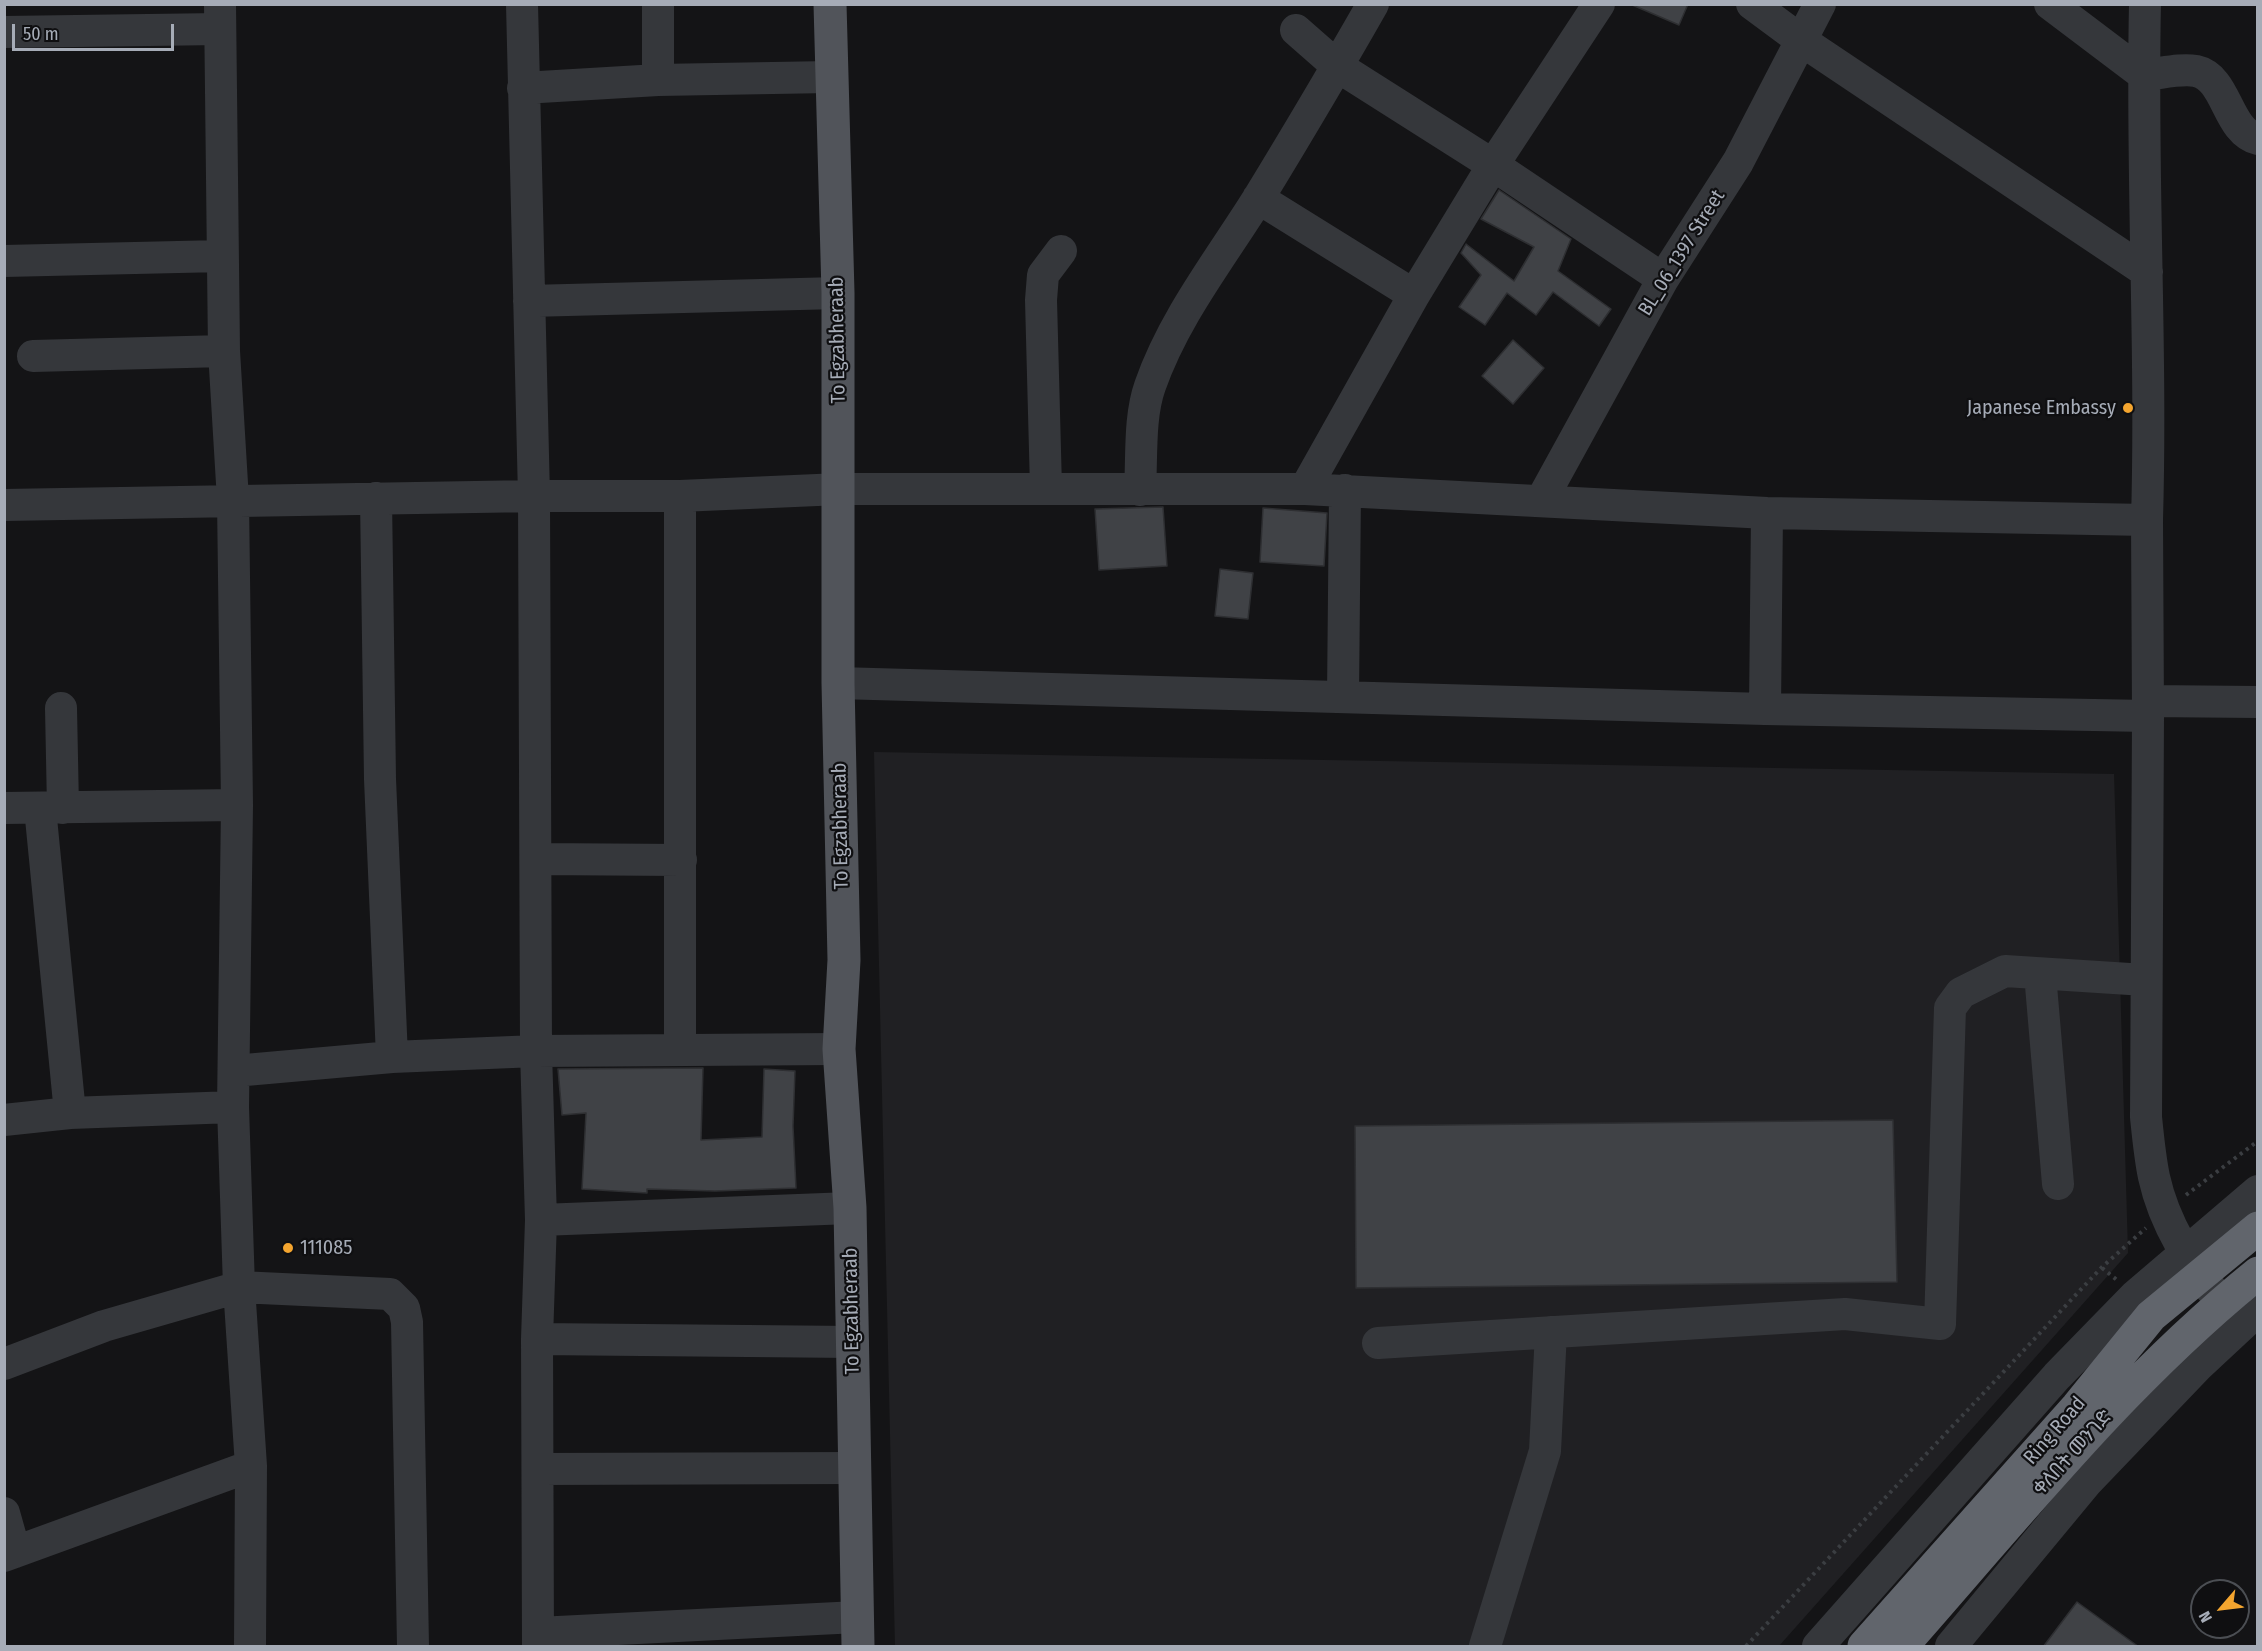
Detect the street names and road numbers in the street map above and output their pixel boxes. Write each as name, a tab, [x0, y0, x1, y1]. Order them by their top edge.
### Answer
street label: BL_06_1397 Street	[1634, 186, 1730, 320]
street label: To Egzabheraab	[825, 276, 851, 404]
street label: To Egzabheraab	[828, 762, 854, 890]
street label: To Egzabheraab	[839, 1247, 865, 1375]
street label: Ring Road	[2019, 1392, 2091, 1470]
street label: ቀለበት መንገድ	[2028, 1405, 2118, 1501]

